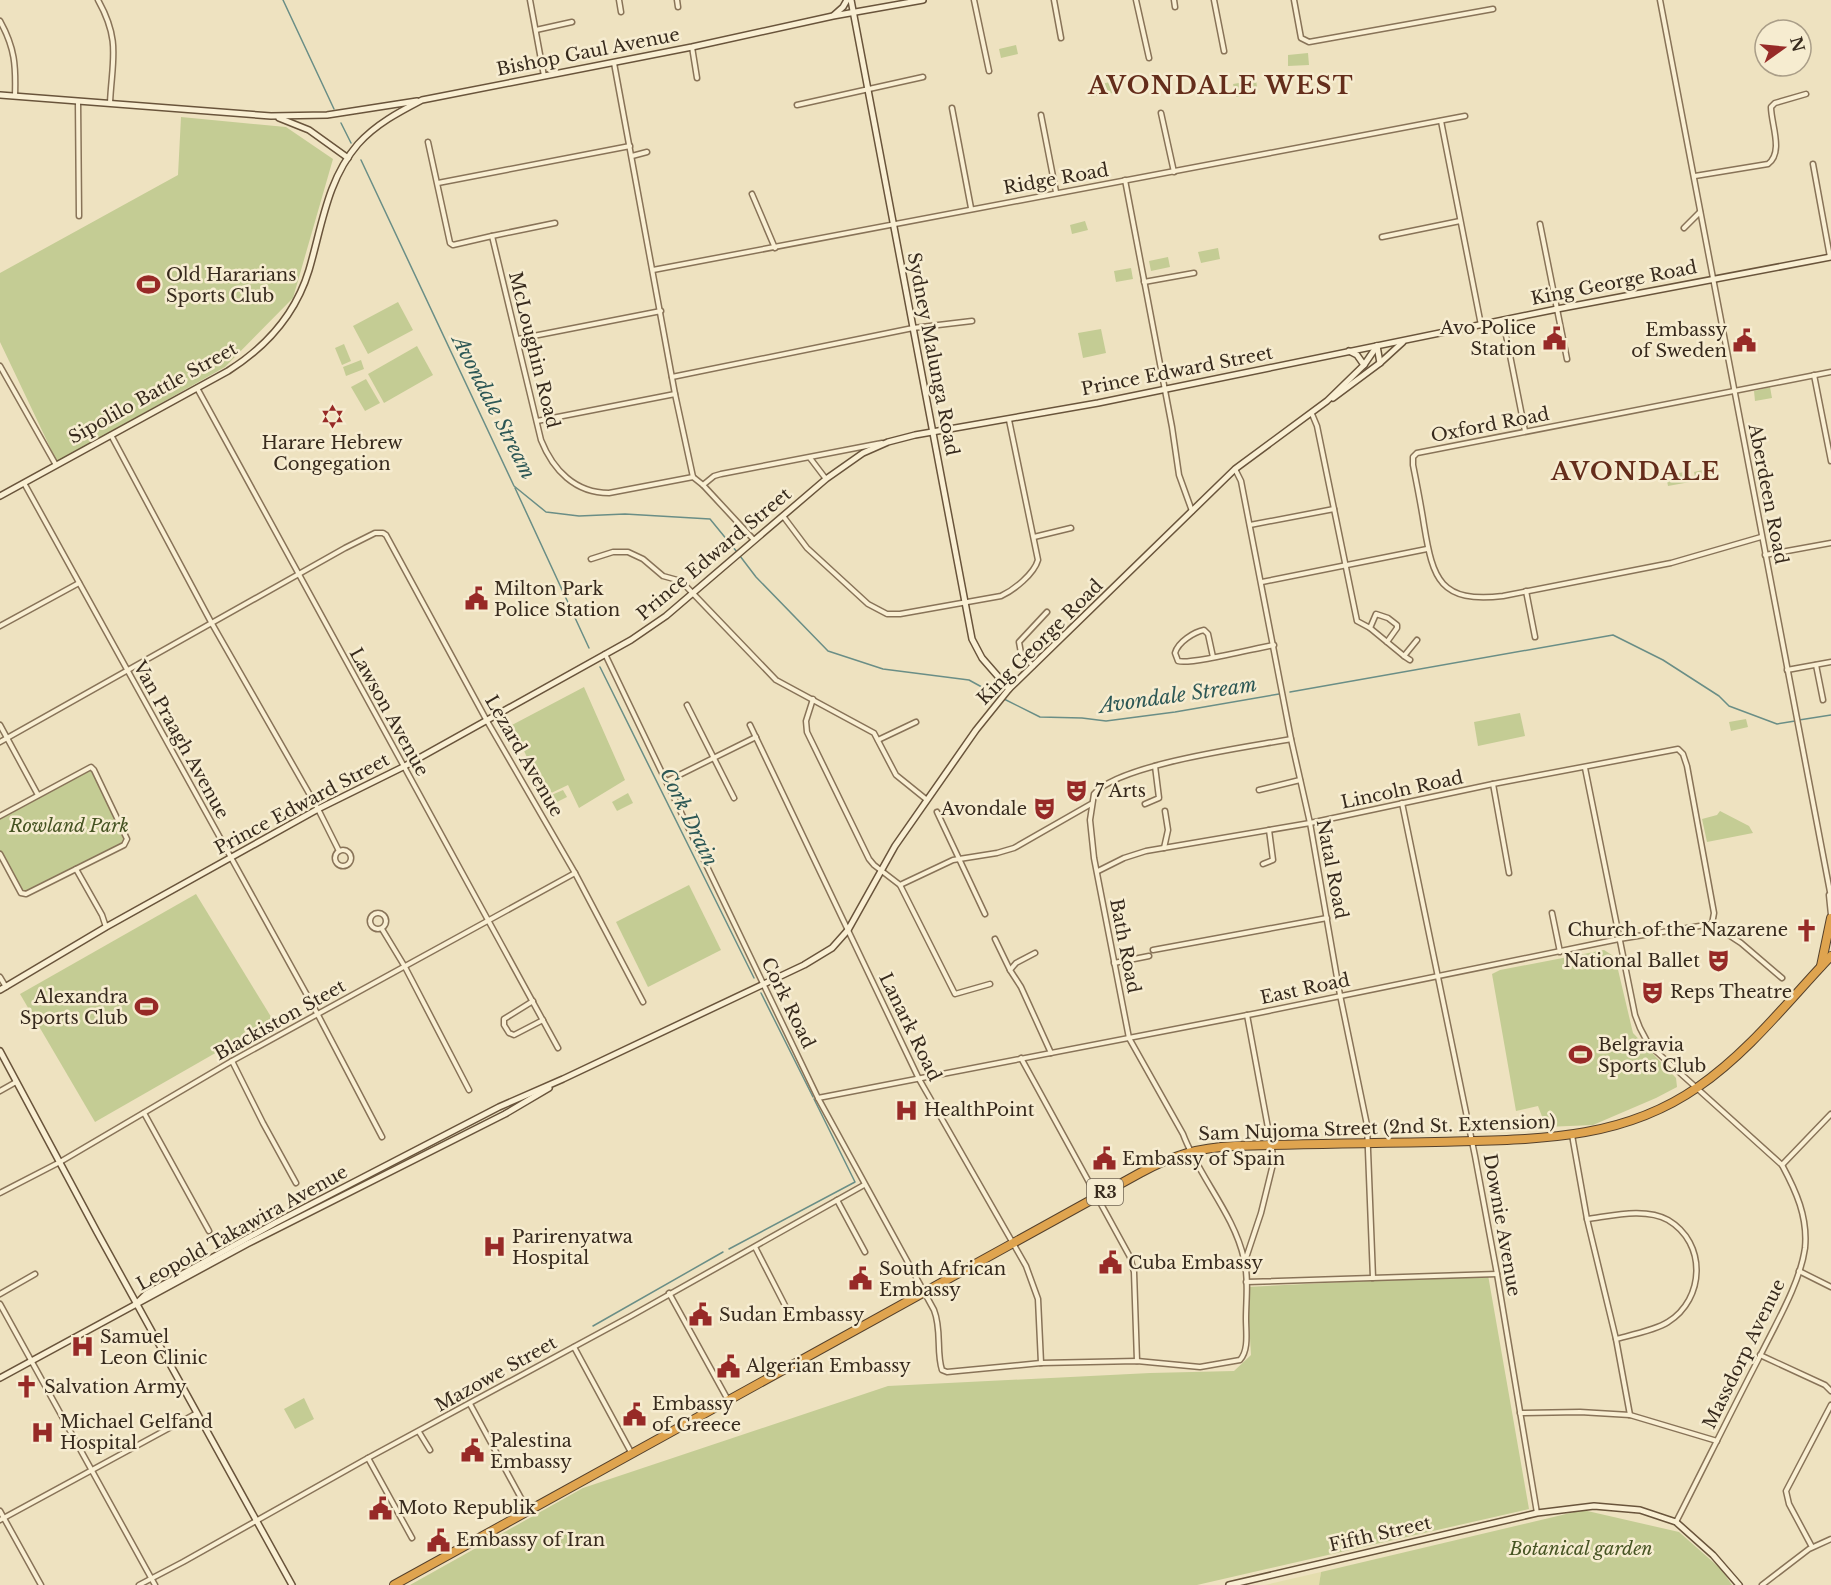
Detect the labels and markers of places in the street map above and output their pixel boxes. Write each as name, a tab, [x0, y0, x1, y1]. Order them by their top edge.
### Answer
place label: Old Hararians Sports Club	[166, 264, 296, 307]
sports icon: Old Hararians Sports Club	[135, 272, 161, 298]
place label: Avo Police Station	[1439, 317, 1536, 360]
place label: Embassy of Sweden	[1631, 319, 1727, 362]
public building icon: Avo Police Station	[1541, 325, 1567, 351]
public building icon: Embassy of Sweden	[1732, 327, 1758, 353]
synagogue icon: Harare Hebrew Congegation	[319, 404, 345, 430]
place label: Harare Hebrew Congegation	[261, 432, 403, 475]
place label: Milton Park Police Station	[494, 578, 620, 621]
public building icon: Milton Park Police Station	[463, 586, 489, 612]
theatre icon: 7 Arts	[1064, 778, 1090, 804]
place label: 7 Arts	[1095, 780, 1146, 802]
theatre icon: Avondale	[1032, 796, 1058, 822]
place label: Avondale	[940, 798, 1027, 820]
church icon: Church of the Nazarene	[1793, 917, 1819, 943]
place label: Church of the Nazarene	[1568, 919, 1788, 941]
theatre icon: National Ballet	[1705, 948, 1731, 974]
place label: National Ballet	[1564, 950, 1700, 972]
theatre icon: Reps Theatre	[1639, 979, 1665, 1005]
place label: Reps Theatre	[1670, 981, 1792, 1003]
place label: Alexandra Sports Club	[20, 986, 128, 1029]
sports icon: Alexandra Sports Club	[133, 994, 159, 1020]
place label: Belgravia Sports Club	[1598, 1034, 1706, 1077]
sports icon: Belgravia Sports Club	[1567, 1042, 1593, 1068]
hospital icon: HealthPoint	[893, 1097, 919, 1123]
place label: HealthPoint	[924, 1099, 1035, 1121]
public building icon: Embassy of Spain	[1091, 1146, 1117, 1172]
place label: Embassy of Spain	[1122, 1148, 1285, 1170]
place label: Parirenyatwa Hospital	[512, 1226, 633, 1269]
hospital icon: Parirenyatwa Hospital	[481, 1234, 507, 1260]
public building icon: Cuba Embassy	[1097, 1250, 1123, 1276]
place label: Cuba Embassy	[1128, 1252, 1264, 1274]
place label: South African Embassy	[879, 1258, 1006, 1301]
public building icon: South African Embassy	[848, 1266, 874, 1292]
public building icon: Sudan Embassy	[688, 1302, 714, 1328]
place label: Sudan Embassy	[719, 1304, 865, 1326]
place label: Samuel Leon Clinic	[100, 1326, 208, 1369]
hospital icon: Samuel Leon Clinic	[69, 1334, 95, 1360]
public building icon: Algerian Embassy	[715, 1353, 741, 1379]
place label: Algerian Embassy	[745, 1355, 911, 1377]
church icon: Salvation Army	[13, 1374, 39, 1400]
place label: Salvation Army	[44, 1376, 187, 1398]
place label: Embassy of Greece	[652, 1393, 741, 1436]
public building icon: Embassy of Greece	[621, 1401, 647, 1427]
place label: Michael Gelfand Hospital	[60, 1411, 213, 1454]
hospital icon: Michael Gelfand Hospital	[29, 1419, 55, 1445]
place label: Palestina Embassy	[490, 1430, 572, 1473]
public building icon: Palestina Embassy	[459, 1438, 485, 1464]
public building icon: Moto Republik	[367, 1495, 393, 1521]
place label: Moto Republik	[398, 1497, 536, 1519]
public building icon: Embassy of Iran	[425, 1527, 451, 1553]
place label: Embassy of Iran	[456, 1529, 605, 1551]

